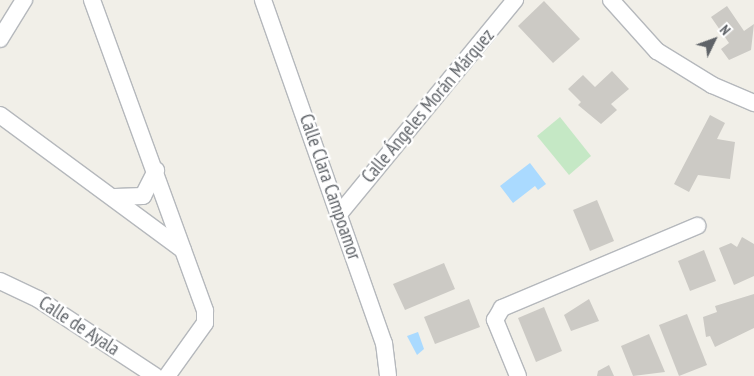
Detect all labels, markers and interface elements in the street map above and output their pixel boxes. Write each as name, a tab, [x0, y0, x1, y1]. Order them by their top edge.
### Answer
north arrow	[689, 15, 739, 65]
text: N	[716, 21, 734, 39]
street label: Calle Ángeles Morán Márquez	[357, 24, 499, 188]
street label: Calle Clara Campoamor	[294, 111, 366, 263]
street label: Calle de Ayala	[34, 291, 124, 361]

